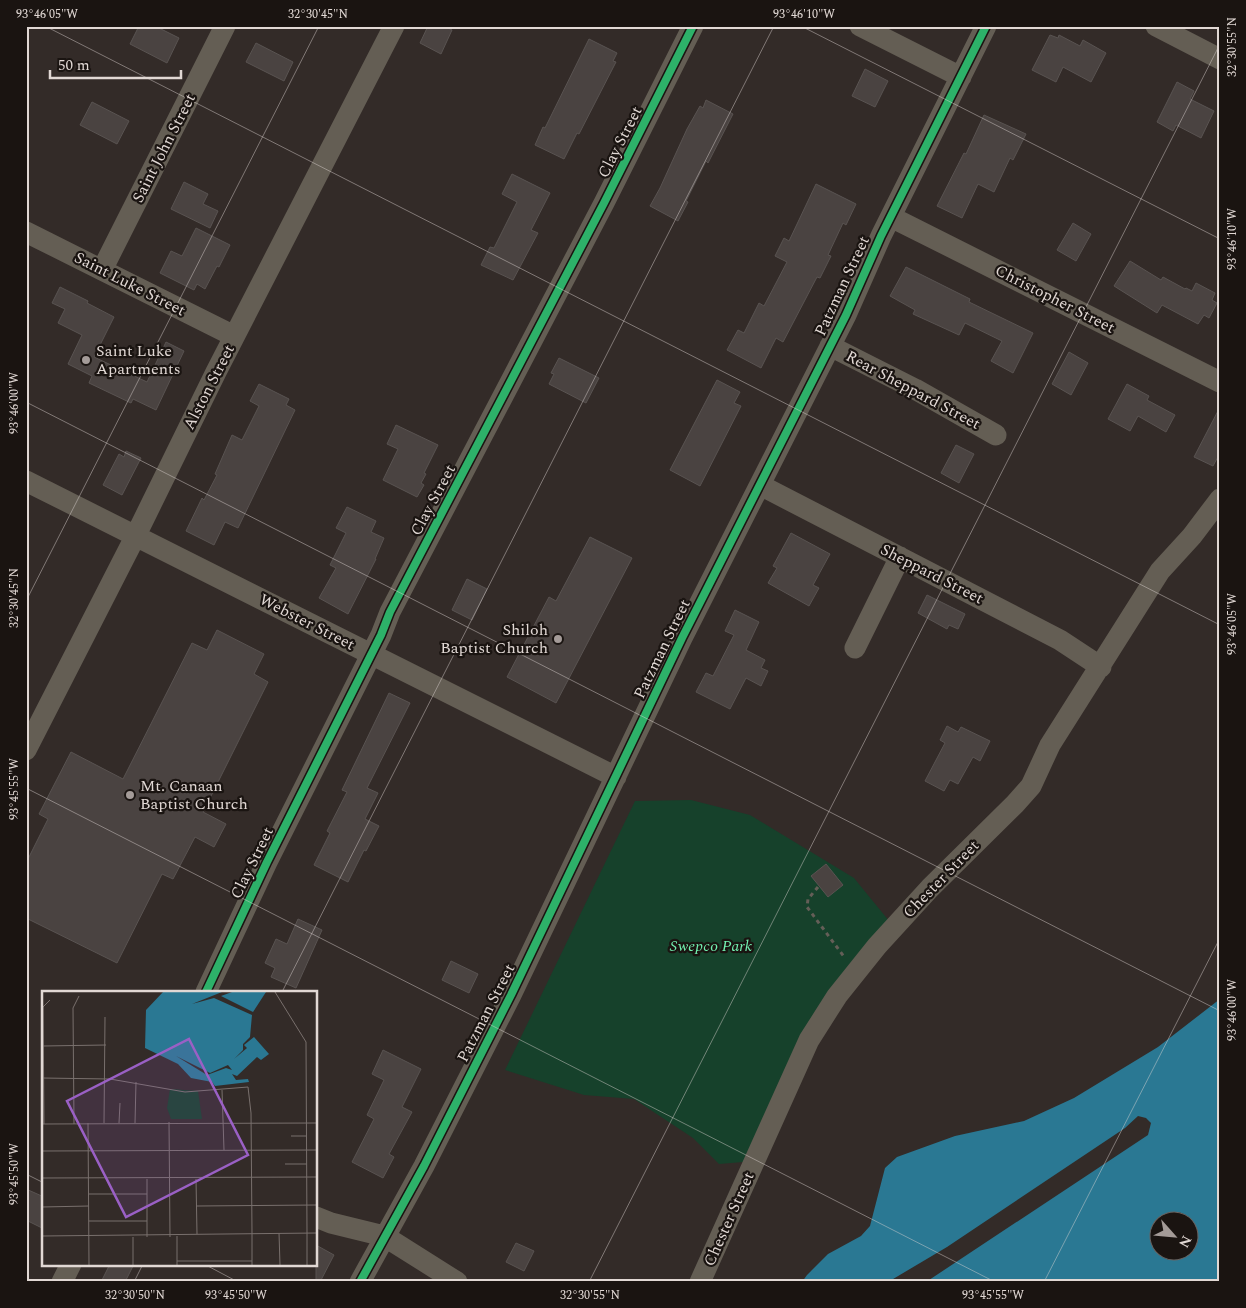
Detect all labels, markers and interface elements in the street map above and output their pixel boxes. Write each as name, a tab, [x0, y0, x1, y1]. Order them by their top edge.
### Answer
text: 93°46'05"W	[16, 5, 78, 24]
text: 32°30'45"N	[288, 5, 348, 24]
text: 93°46'10"W	[773, 5, 835, 24]
text: 32°30'55"N	[1223, 17, 1242, 77]
scale bar	[50, 48, 181, 80]
text: 50 m	[58, 54, 90, 77]
street label: Saint John Street	[126, 89, 202, 207]
street label: Clay Street	[592, 102, 648, 182]
text: 93°46'10"W	[1223, 208, 1242, 270]
street label: Patzman Street	[808, 232, 876, 340]
street label: Saint Luke Street	[70, 246, 190, 323]
street label: Christopher Street	[991, 258, 1119, 340]
place label: Saint Luke Apartments	[96, 339, 181, 381]
street label: Alston Street	[177, 340, 241, 434]
street label: Rear Sheppard Street	[841, 344, 985, 436]
marker: Saint Luke Apartments	[80, 354, 92, 366]
text: 93°46'00"W	[5, 372, 24, 434]
street label: Clay Street	[404, 460, 462, 540]
street label: Sheppard Street	[876, 538, 988, 610]
text: 32°30'45"N	[5, 568, 24, 628]
street label: Webster Street	[255, 588, 359, 657]
text: 93°46'05"W	[1223, 593, 1242, 655]
street label: Patzman Street	[628, 595, 697, 703]
place label: Shiloh Baptist Church	[440, 618, 548, 660]
marker: Shiloh Baptist Church	[552, 633, 564, 645]
text: 93°45'55"W	[5, 758, 24, 820]
place label: Mt. Canaan Baptist Church	[140, 774, 248, 816]
marker: Mt. Canaan Baptist Church	[124, 789, 136, 801]
street label: Clay Street	[224, 823, 280, 903]
street label: Chester Street	[897, 834, 985, 924]
park label: Swepco Park	[670, 934, 753, 958]
street label: Patzman Street	[451, 959, 521, 1067]
text: 93°46'00"W	[1223, 979, 1242, 1041]
inset map	[42, 991, 318, 1266]
text: 93°45'50"W	[5, 1143, 24, 1205]
street label: Chester Street	[697, 1168, 761, 1270]
north arrow	[1148, 1210, 1198, 1260]
text: N	[1173, 1232, 1197, 1252]
text: 32°30'50"N	[105, 1286, 165, 1305]
text: 93°45'50"W	[205, 1286, 267, 1305]
text: 32°30'55"N	[560, 1286, 620, 1305]
text: 93°45'55"W	[962, 1286, 1024, 1305]

